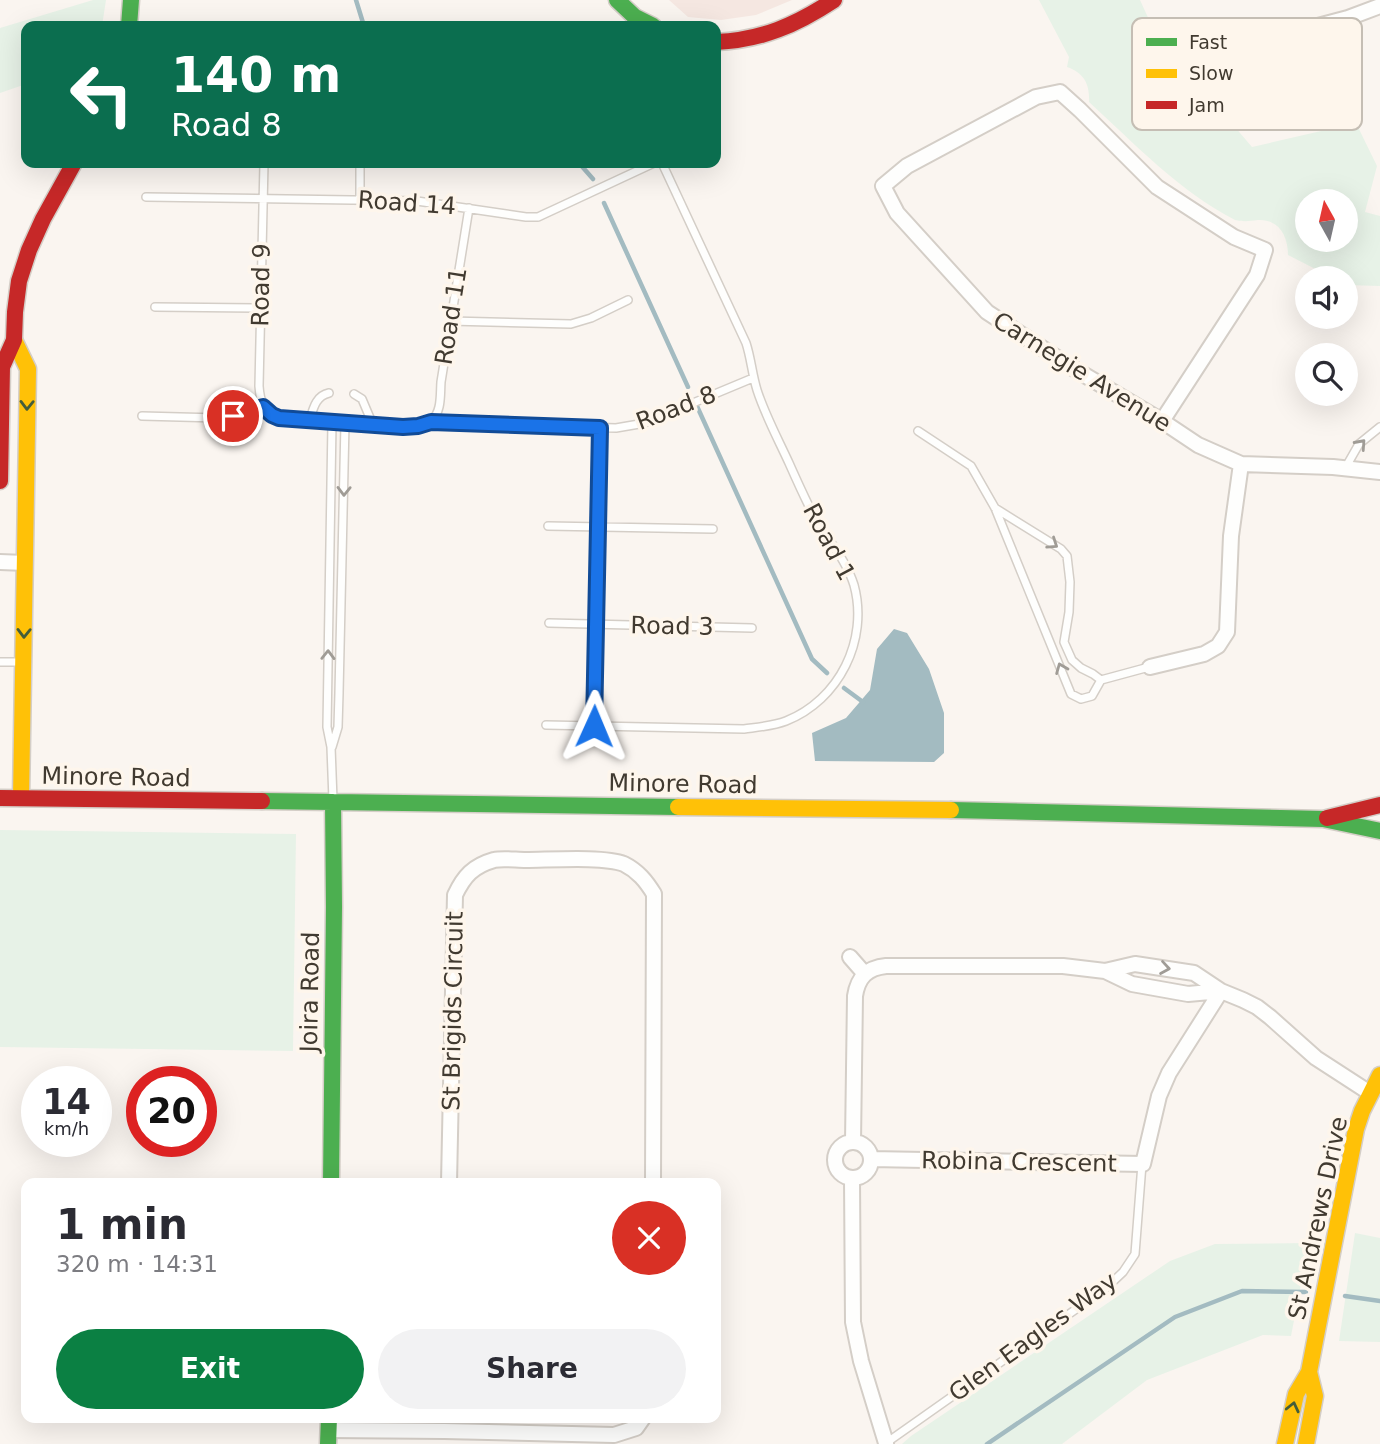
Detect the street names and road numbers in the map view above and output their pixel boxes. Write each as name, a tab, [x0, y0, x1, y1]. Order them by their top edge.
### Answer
street label: Road 14	[357, 186, 457, 220]
street label: Road 9	[246, 243, 276, 327]
street label: Road 11	[429, 265, 473, 367]
street label: Carnegie Avenue	[988, 306, 1176, 438]
street label: Road 8	[632, 380, 720, 436]
street label: Road 1	[797, 499, 861, 585]
street label: Road 3	[630, 611, 714, 641]
street label: Minore Road	[41, 762, 191, 792]
street label: Minore Road	[608, 769, 758, 799]
street label: St Brigids Circuit	[437, 911, 469, 1111]
street label: Joira Road	[295, 931, 325, 1055]
street label: St Andrews Drive	[1283, 1114, 1353, 1322]
street label: Robina Crescent	[921, 1146, 1117, 1178]
street label: Glen Eagles Way	[944, 1267, 1122, 1407]

